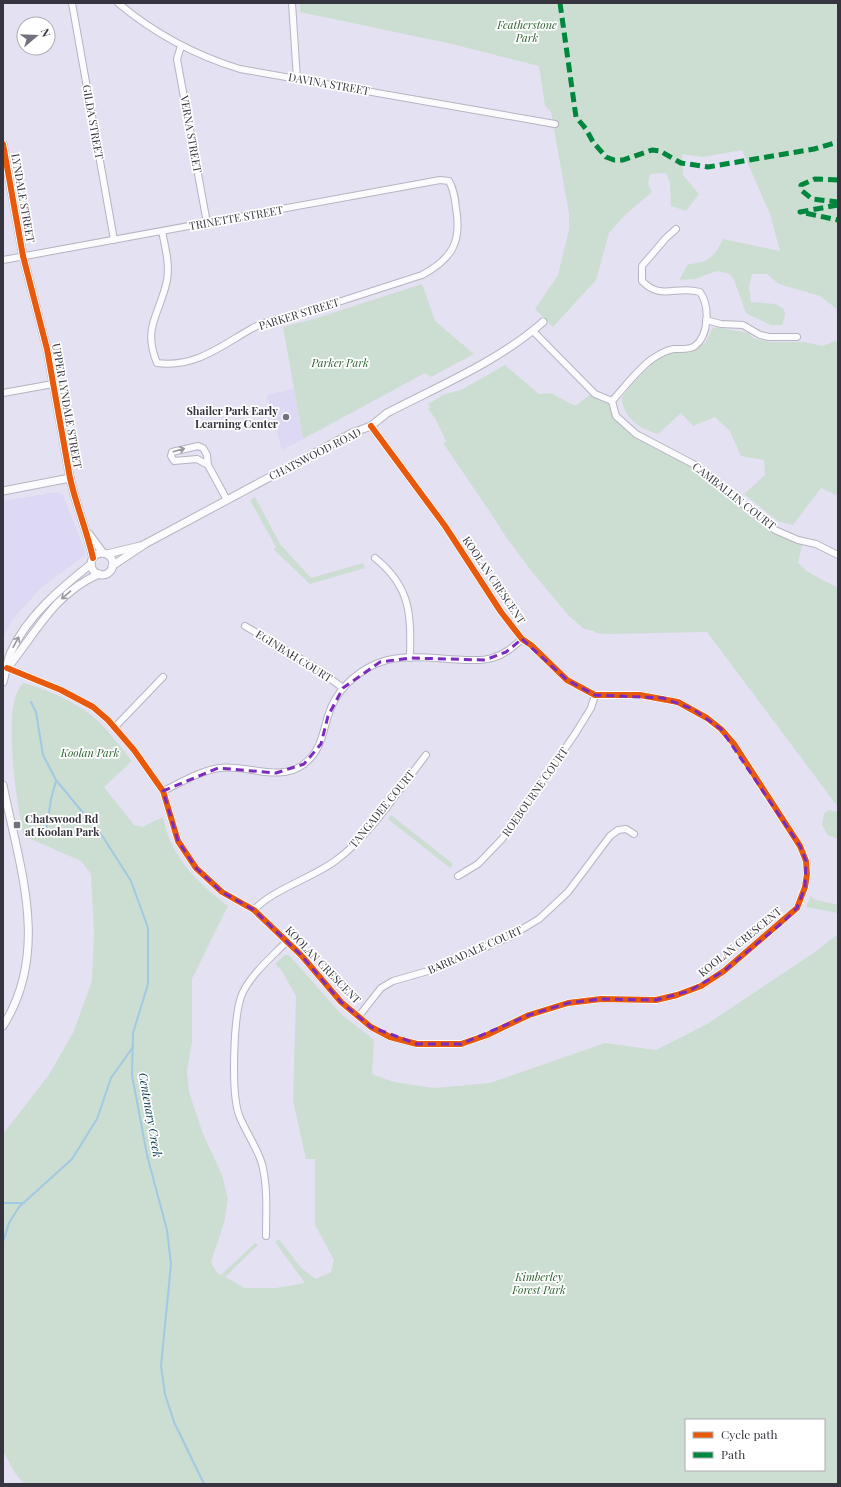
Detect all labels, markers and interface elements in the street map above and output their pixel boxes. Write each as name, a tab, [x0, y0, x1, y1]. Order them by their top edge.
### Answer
north arrow	[16, 16, 56, 56]
park label: Featherstone Park	[496, 17, 557, 45]
text: N	[38, 26, 54, 39]
street label: DAVINA STREET	[287, 69, 371, 98]
street label: GILDA STREET	[80, 83, 107, 161]
street label: VERNA STREET	[177, 93, 206, 174]
street label: LYNDALE STREET	[8, 152, 39, 244]
street label: TRINETTE STREET	[188, 202, 284, 233]
street label: PARKER STREET	[257, 294, 341, 333]
street label: UPPER LYNDALE STREET	[49, 342, 86, 470]
park label: Parker Park	[310, 355, 369, 370]
place label: Shailer Park Early Learning Center	[186, 403, 279, 431]
marker: Shailer Park Early Learning Center	[281, 412, 291, 422]
street label: CHATSWOOD ROAD	[266, 424, 363, 483]
one-way arrow	[172, 446, 185, 453]
street label: CAMBALLIN COURT	[690, 458, 779, 533]
street label: KOOLAN CRESCENT	[459, 533, 529, 627]
one-way arrow	[62, 590, 72, 599]
street label: EGINBAH COURT	[253, 626, 335, 685]
one-way arrow	[13, 637, 20, 649]
street label: ROEBOURNE COURT	[498, 744, 571, 839]
park label: Koolan Park	[60, 745, 120, 760]
street label: TANGADEE COURT	[346, 766, 418, 851]
place label: Chatswood Rd at Koolan Park	[25, 811, 100, 839]
marker: Chatswood Rd at Koolan Park	[12, 820, 22, 830]
street label: KOOLAN CRESCENT	[695, 903, 784, 980]
street label: KOOLAN CRESCENT	[282, 922, 365, 1007]
street label: BARRADALE COURT	[425, 922, 525, 977]
water label: Centenary Creek	[136, 1071, 166, 1159]
park label: Kimberley Forest Park	[511, 1269, 566, 1297]
legend	[685, 1419, 825, 1471]
text: Cycle path	[721, 1426, 778, 1442]
text: Path	[721, 1446, 745, 1462]

